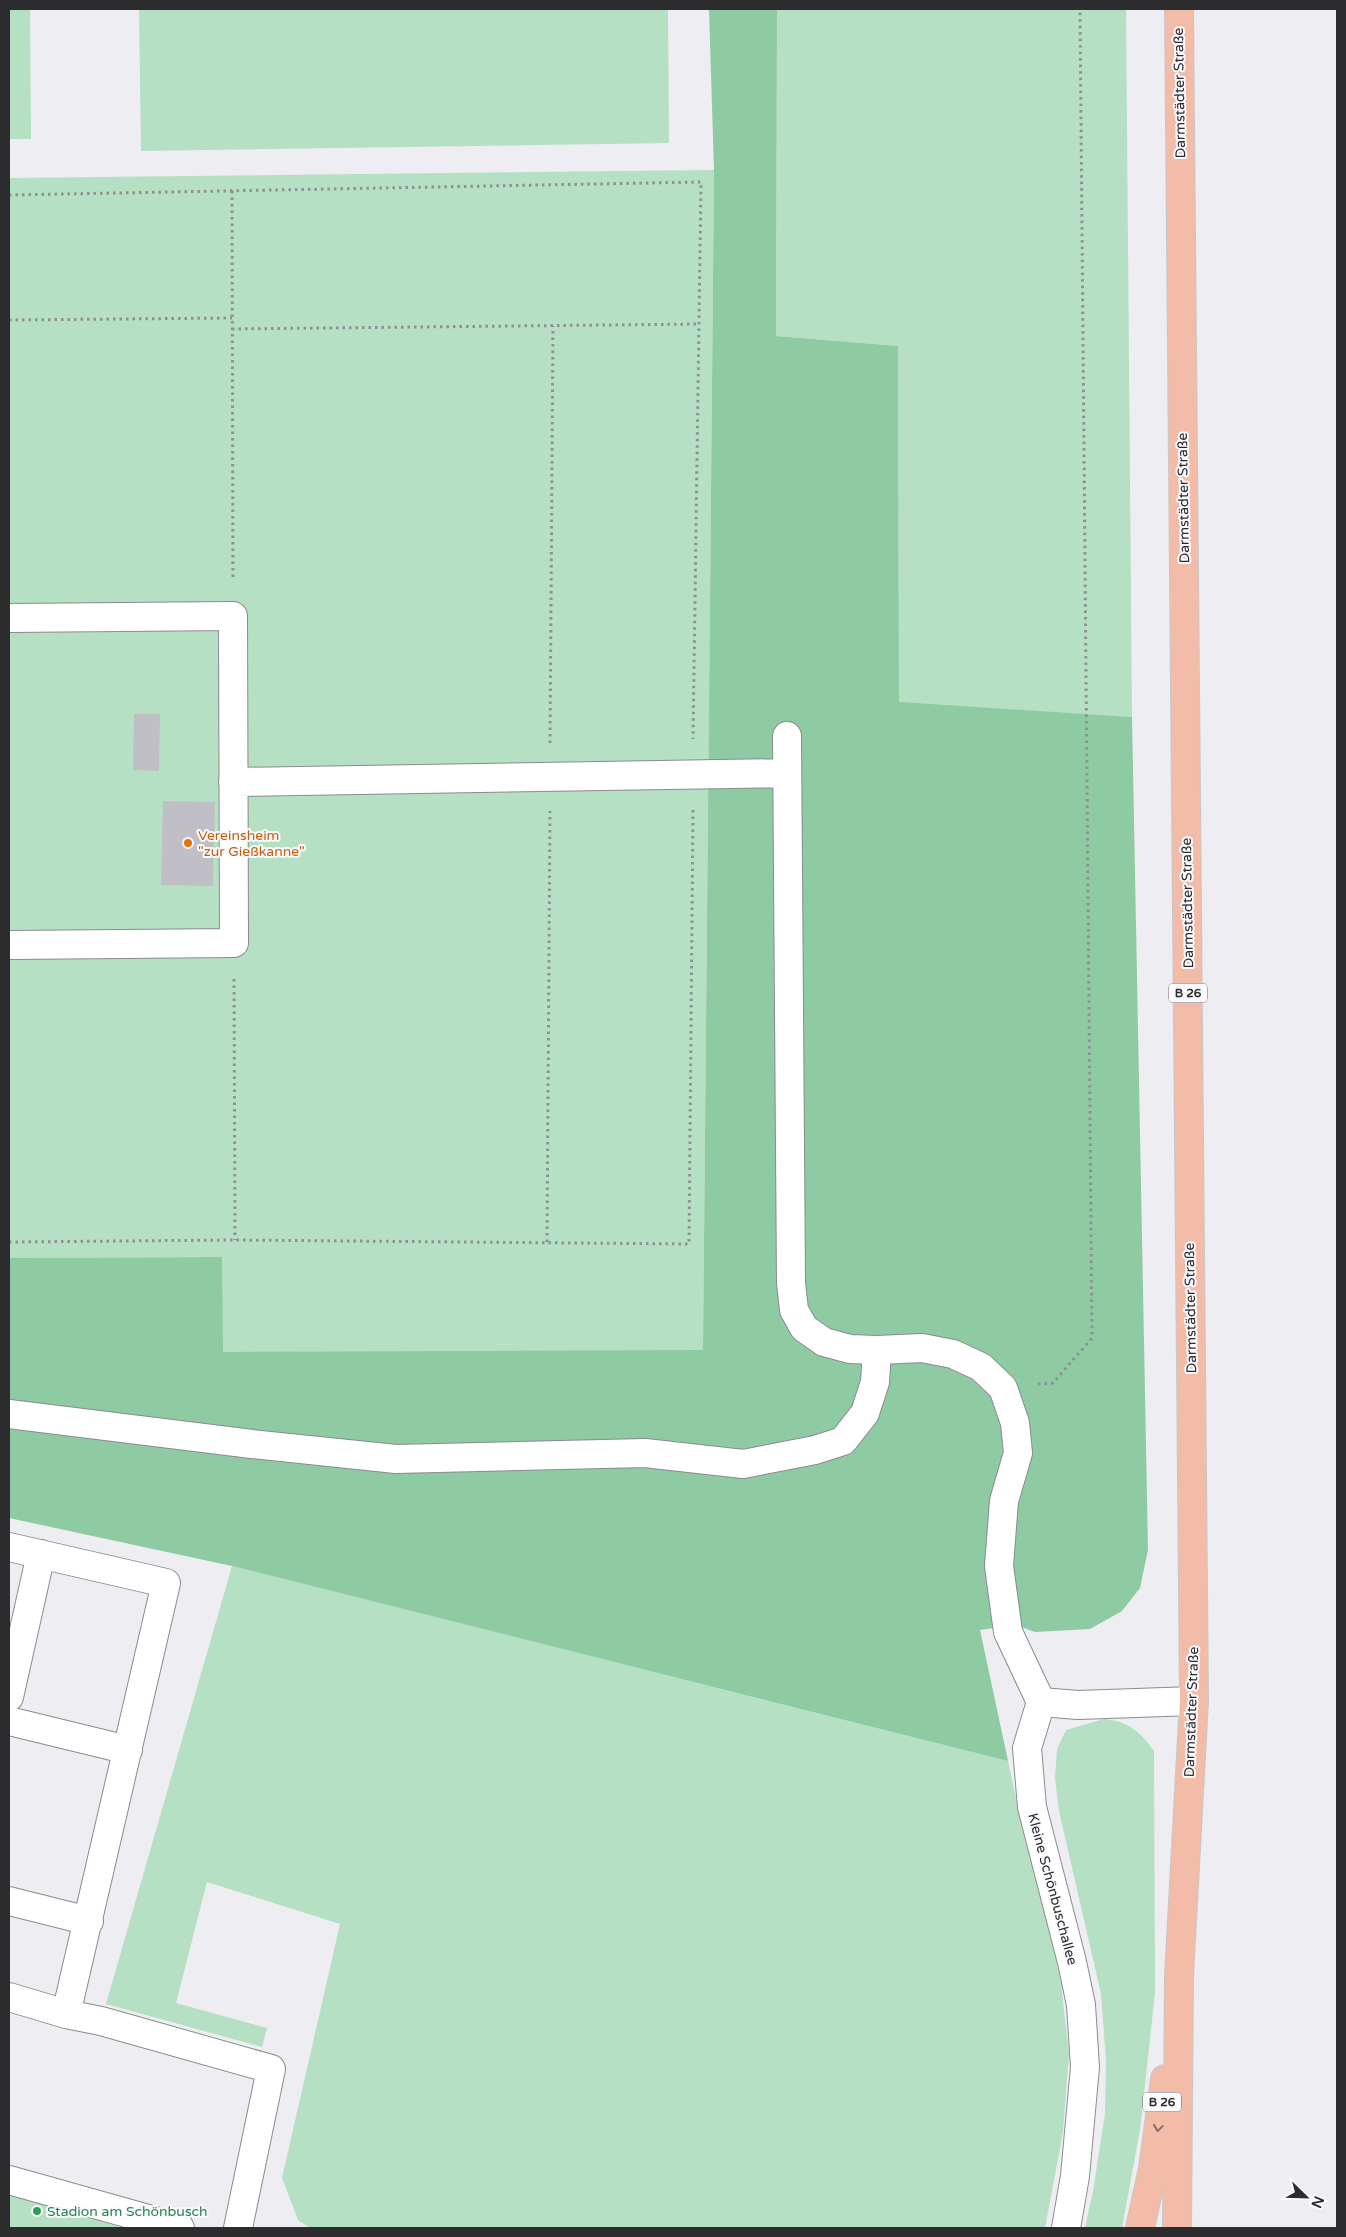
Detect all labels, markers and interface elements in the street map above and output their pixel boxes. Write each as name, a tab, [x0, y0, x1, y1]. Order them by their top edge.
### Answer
street label: Darmstädter Straße	[1170, 27, 1189, 158]
street label: Darmstädter Straße	[1174, 432, 1193, 563]
place label: Vereinsheim "zur Gießkanne"	[198, 827, 305, 860]
marker: Vereinsheim "zur Gießkanne"	[182, 837, 194, 849]
street label: Darmstädter Straße	[1178, 837, 1197, 968]
road number: B 26	[1169, 984, 1207, 1002]
street label: Darmstädter Straße	[1181, 1242, 1200, 1373]
street label: Darmstädter Straße	[1181, 1646, 1202, 1778]
street label: Kleine Schönbuschallee	[1024, 1811, 1081, 1967]
road number: B 26	[1143, 2092, 1181, 2112]
one-way arrow	[1153, 2125, 1164, 2133]
north arrow	[1281, 2172, 1331, 2222]
text: N	[1307, 2193, 1328, 2210]
place label: Stadion am Schönbusch	[47, 2203, 208, 2220]
marker: Stadion am Schönbusch	[31, 2205, 43, 2217]

